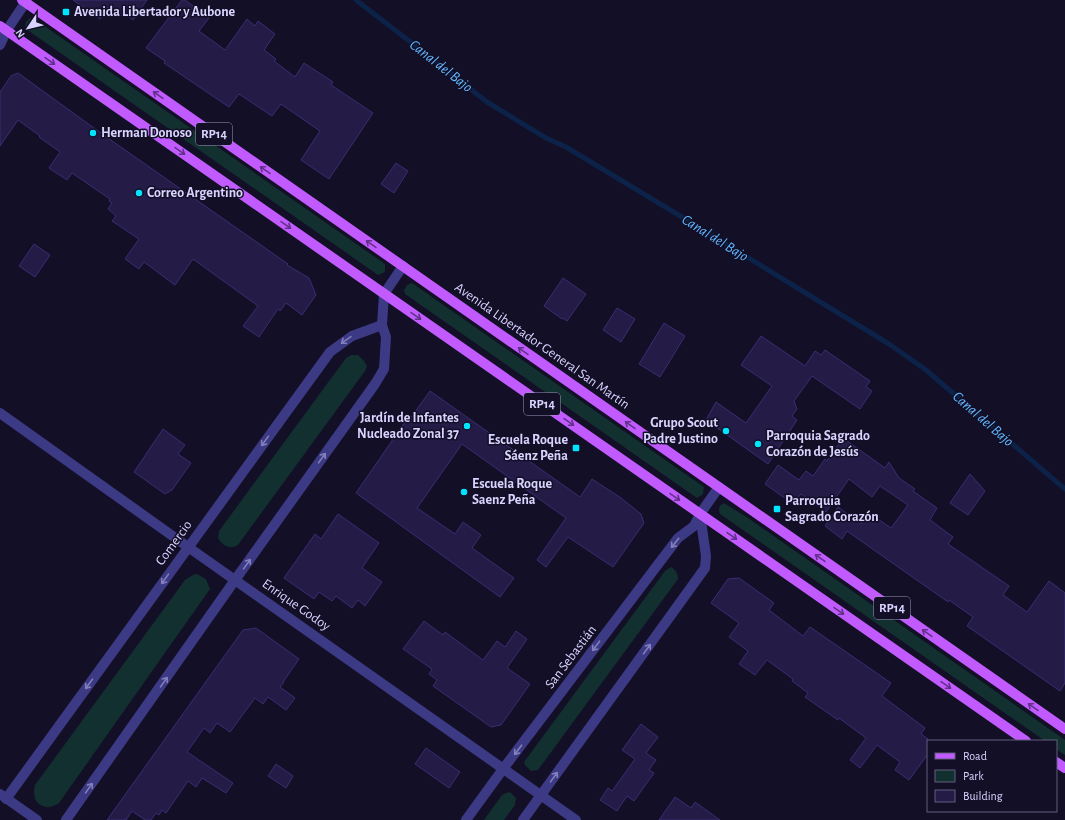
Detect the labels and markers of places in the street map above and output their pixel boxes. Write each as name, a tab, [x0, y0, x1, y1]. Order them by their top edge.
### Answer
place label: Avenida Libertador y Aubone	[74, 5, 236, 19]
marker: Avenida Libertador y Aubone	[61, 7, 71, 17]
place label: Herman Donoso	[101, 126, 192, 140]
marker: Herman Donoso	[88, 128, 98, 138]
place label: Correo Argentino	[147, 186, 243, 200]
marker: Correo Argentino	[134, 188, 144, 198]
place label: Jardín de Infantes Nucleado Zonal 37	[357, 411, 459, 441]
place label: Grupo Scout Padre Justino	[643, 416, 718, 446]
marker: Jardín de Infantes Nucleado Zonal 37	[462, 421, 472, 431]
marker: Grupo Scout Padre Justino	[721, 426, 731, 436]
place label: Parroquia Sagrado Corazón de Jesús	[766, 429, 870, 459]
place label: Escuela Roque Sáenz Peña	[488, 433, 568, 463]
marker: Parroquia Sagrado Corazón de Jesús	[753, 439, 763, 449]
marker: Escuela Roque Sáenz Peña	[571, 443, 581, 453]
place label: Escuela Roque Saenz Peña	[472, 477, 553, 507]
marker: Escuela Roque Saenz Peña	[459, 487, 469, 497]
place label: Parroquia Sagrado Corazón	[785, 494, 879, 524]
marker: Parroquia Sagrado Corazón	[772, 504, 782, 514]

